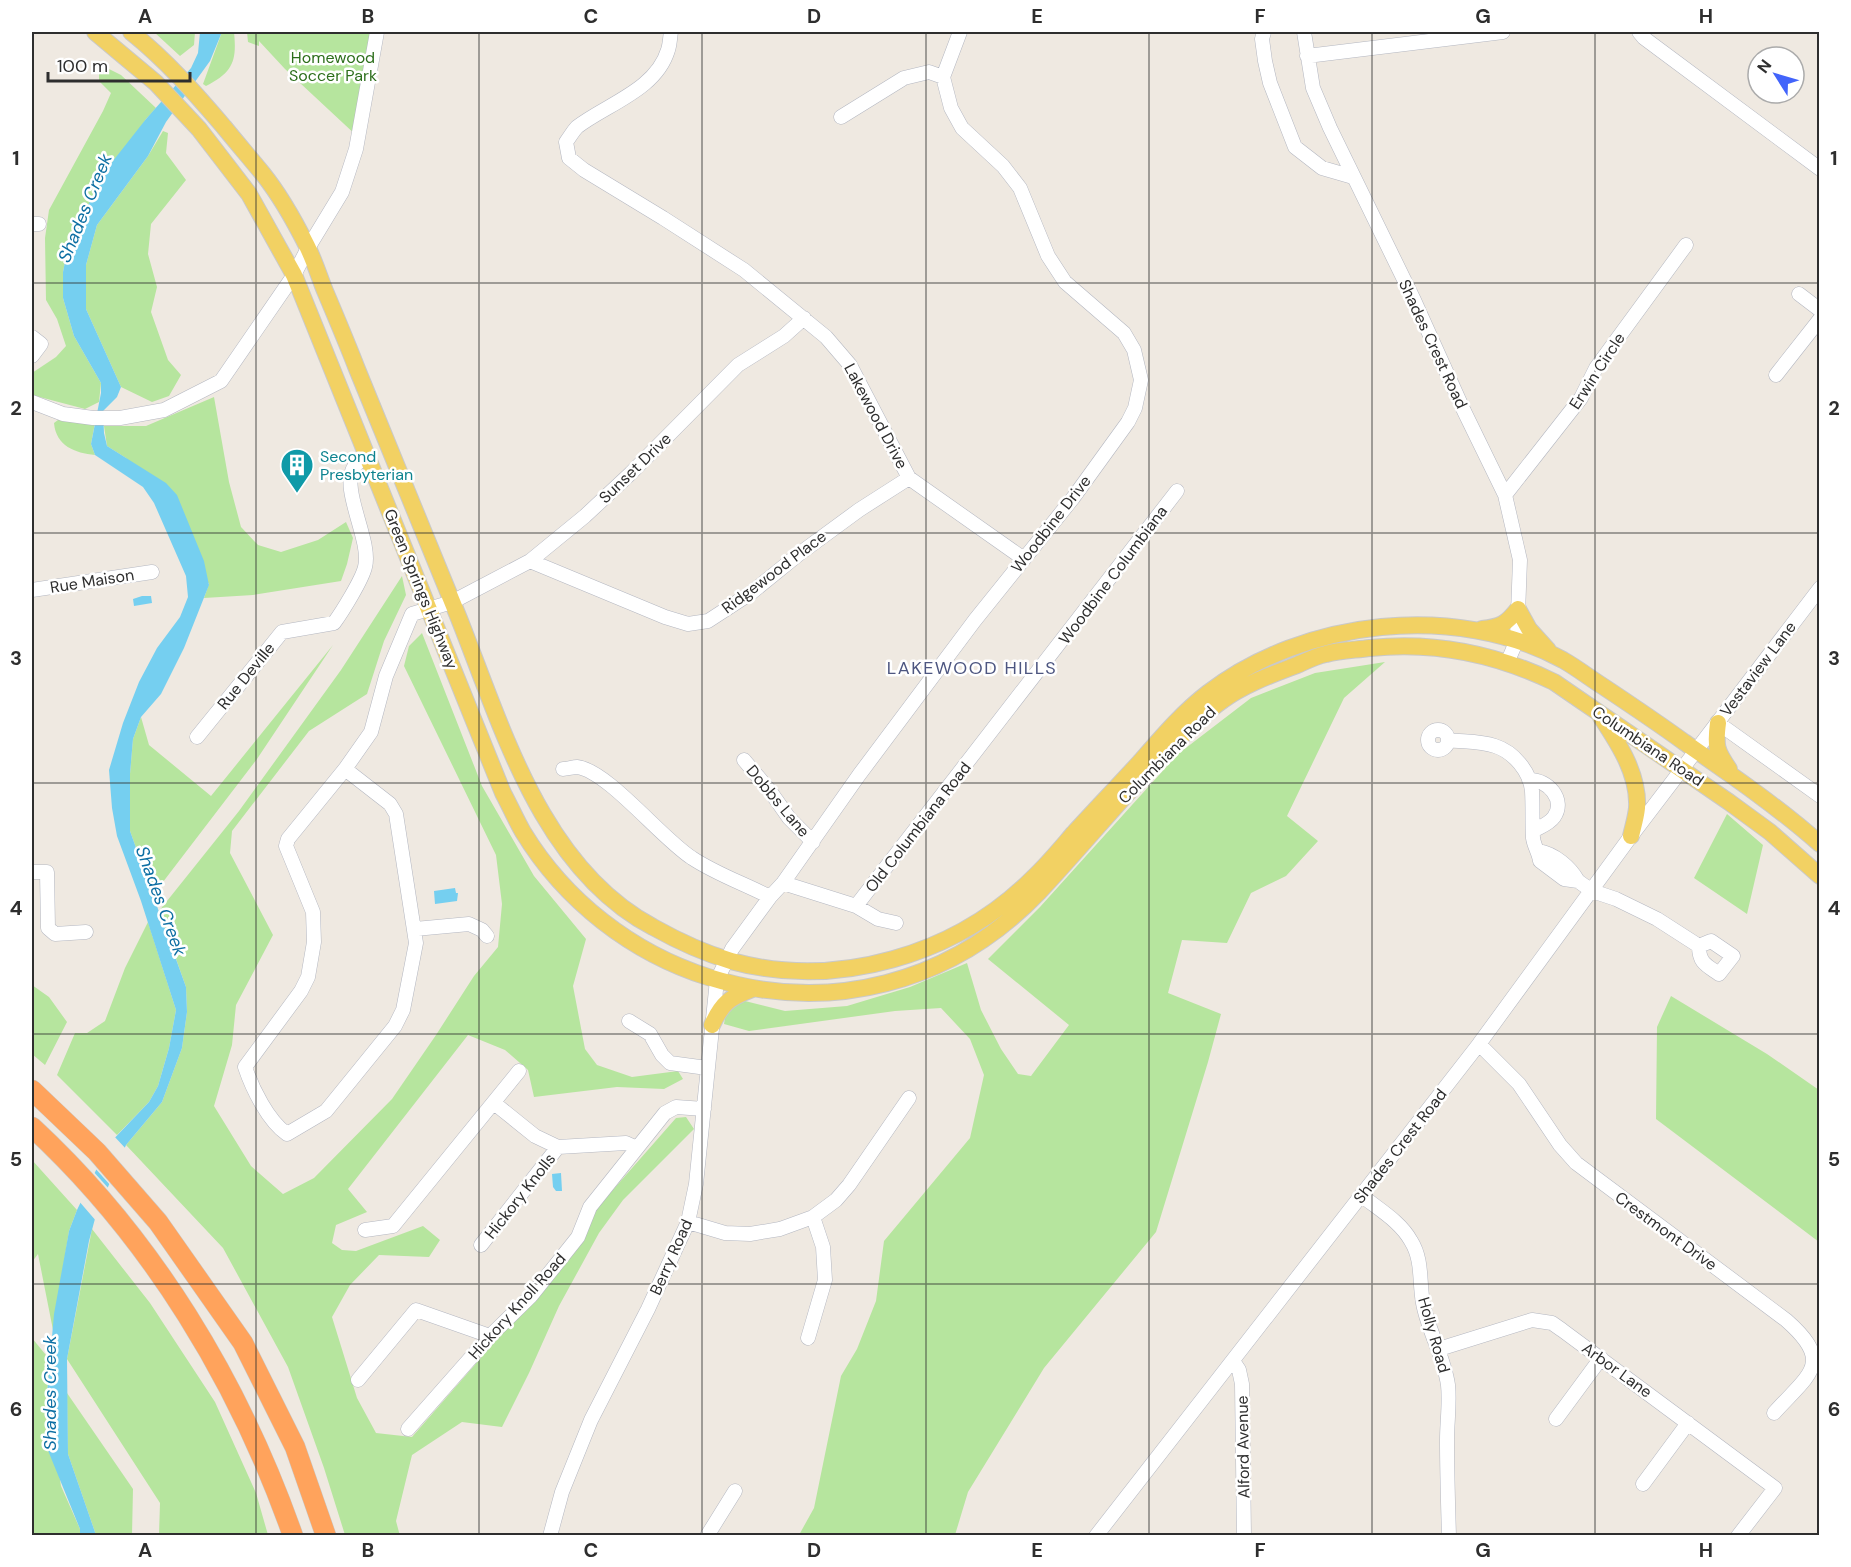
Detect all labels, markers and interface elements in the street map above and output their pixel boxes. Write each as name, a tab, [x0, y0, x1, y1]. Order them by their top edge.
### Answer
text: A	[138, 3, 152, 29]
text: B	[362, 3, 374, 29]
text: C	[584, 3, 598, 29]
text: D	[807, 3, 821, 29]
text: E	[1031, 3, 1043, 29]
text: F	[1254, 3, 1266, 29]
text: G	[1475, 3, 1491, 29]
text: H	[1699, 3, 1713, 29]
scale bar	[48, 45, 190, 83]
north arrow	[1746, 45, 1806, 105]
park label: Homewood Soccer Park	[289, 47, 377, 86]
text: 100 m	[57, 54, 108, 78]
text: N	[1753, 55, 1776, 77]
text: 1	[12, 145, 20, 171]
text: 1	[1830, 145, 1838, 171]
water label: Shades Creek	[52, 149, 118, 266]
street label: Shades Crest Road	[1394, 276, 1472, 412]
street label: Erwin Circle	[1564, 329, 1630, 413]
street label: Lakewood Drive	[839, 360, 913, 472]
text: 2	[10, 395, 22, 421]
text: 2	[1828, 395, 1840, 421]
street label: Sunset Drive	[594, 428, 676, 508]
place label: Second Presbyterian	[320, 446, 413, 485]
building icon: Second Presbyterian	[279, 447, 315, 494]
street label: Woodbine Drive	[1006, 471, 1096, 577]
street label: Woodbine Columbiana	[1054, 501, 1172, 649]
street label: Green Springs Highway	[379, 506, 463, 672]
street label: Ridgewood Place	[717, 526, 831, 618]
street label: Rue Maison	[49, 564, 135, 598]
street label: Vestaview Lane	[1715, 617, 1801, 721]
street label: Rue Deville	[213, 638, 279, 714]
text: 3	[10, 645, 22, 671]
text: 3	[1828, 645, 1840, 671]
district label: LAKEWOOD HILLS	[887, 656, 1057, 680]
street label: Columbiana Road	[1588, 701, 1708, 791]
street label: Columbiana Road	[1114, 702, 1220, 808]
street label: Old Columbiana Road	[860, 757, 976, 897]
street label: Dobbs Lane	[742, 760, 814, 842]
water label: Shades Creek	[130, 843, 192, 960]
text: 4	[10, 895, 23, 921]
text: 4	[1828, 895, 1841, 921]
street label: Shades Crest Road	[1349, 1084, 1451, 1208]
text: 5	[10, 1146, 22, 1172]
text: 5	[1828, 1146, 1840, 1172]
street label: Hickory Knolls	[480, 1149, 560, 1243]
street label: Crestmont Drive	[1611, 1187, 1721, 1275]
street label: Berry Road	[645, 1216, 697, 1298]
street label: Hickory Knoll Road	[463, 1248, 571, 1364]
street label: Holly Road	[1413, 1295, 1455, 1375]
water label: Shades Creek	[38, 1334, 62, 1451]
street label: Arbor Lane	[1578, 1338, 1656, 1402]
street label: Alford Avenue	[1232, 1395, 1254, 1499]
text: 6	[10, 1396, 22, 1422]
text: 6	[1828, 1396, 1840, 1422]
text: A	[138, 1537, 152, 1563]
text: B	[362, 1537, 374, 1563]
text: C	[584, 1537, 598, 1563]
text: D	[807, 1537, 821, 1563]
text: E	[1031, 1537, 1043, 1563]
text: F	[1254, 1537, 1266, 1563]
text: G	[1475, 1537, 1491, 1563]
text: H	[1699, 1537, 1713, 1563]

